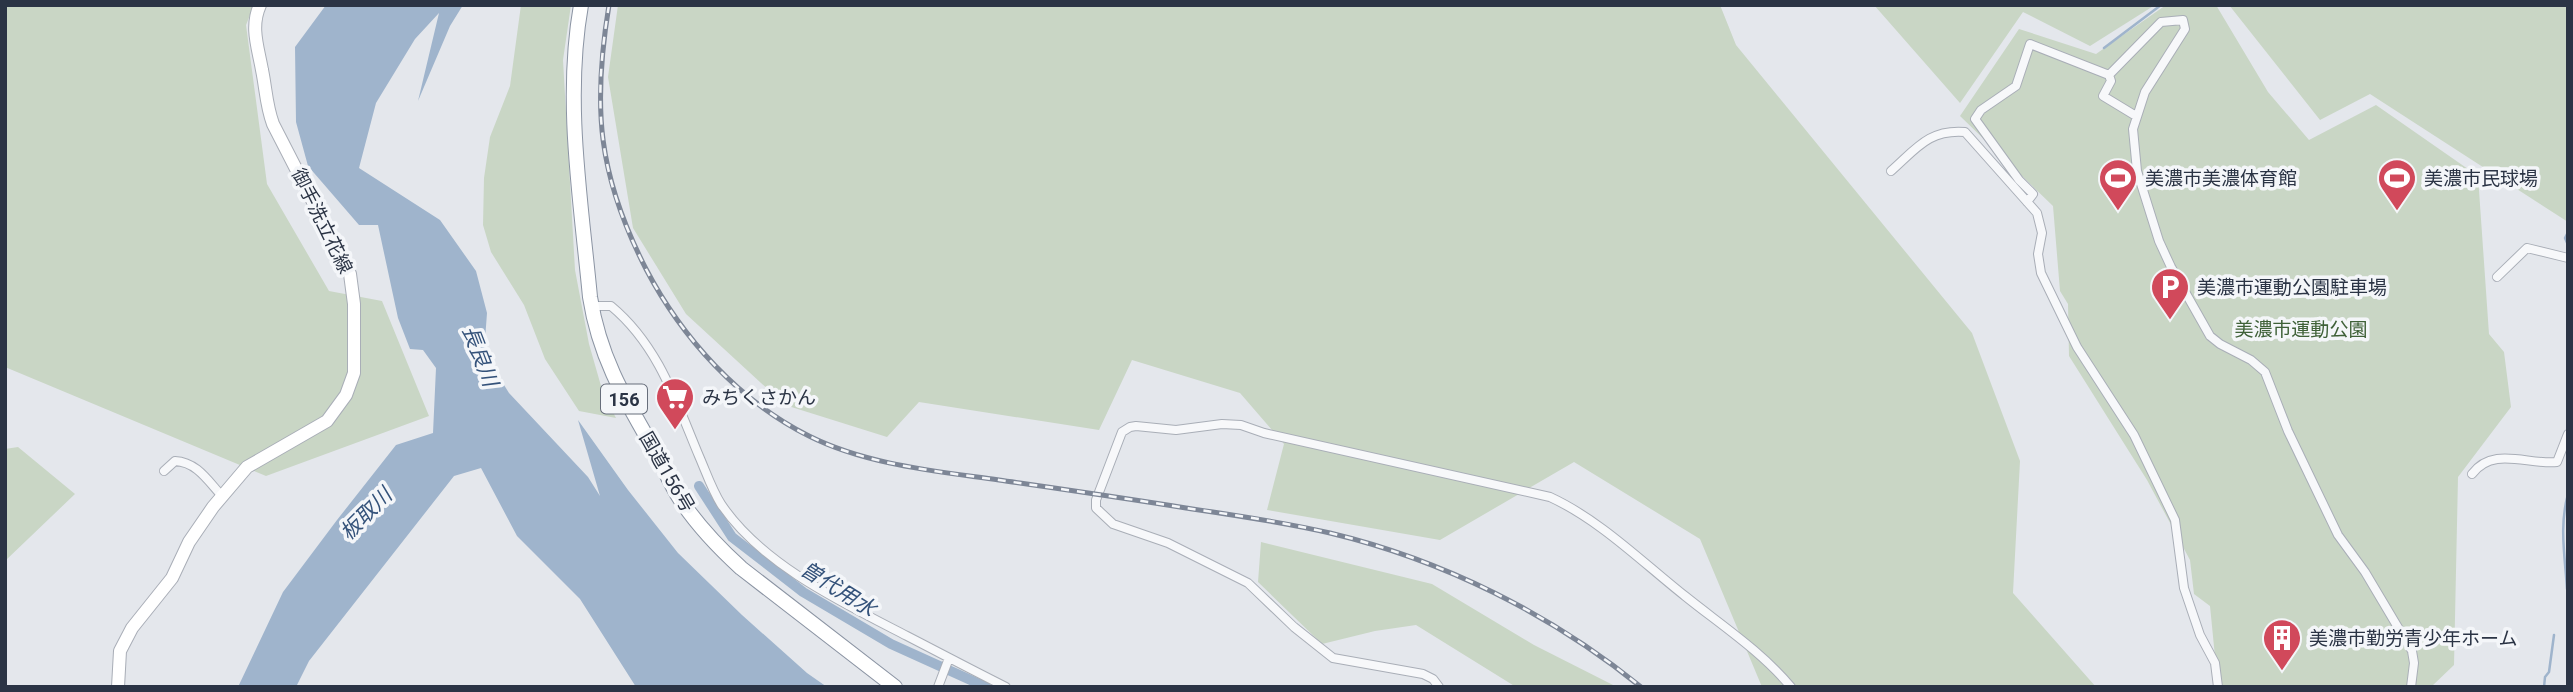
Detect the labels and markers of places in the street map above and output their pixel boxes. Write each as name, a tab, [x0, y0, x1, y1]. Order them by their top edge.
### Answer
sports icon: 美濃市美濃体育館	[2097, 157, 2139, 212]
sports icon: 美濃市民球場	[2376, 157, 2418, 212]
place label: 美濃市美濃体育館	[2145, 167, 2297, 190]
place label: 美濃市民球場	[2424, 167, 2538, 190]
parking icon: 美濃市運動公園駐車場	[2149, 266, 2191, 321]
place label: 美濃市運動公園駐車場	[2197, 276, 2387, 299]
supermarket icon: みちくさかん	[654, 376, 696, 431]
place label: みちくさかん	[702, 386, 816, 409]
building icon: 美濃市勤労青少年ホーム	[2261, 617, 2303, 672]
place label: 美濃市勤労青少年ホーム	[2309, 627, 2517, 650]

